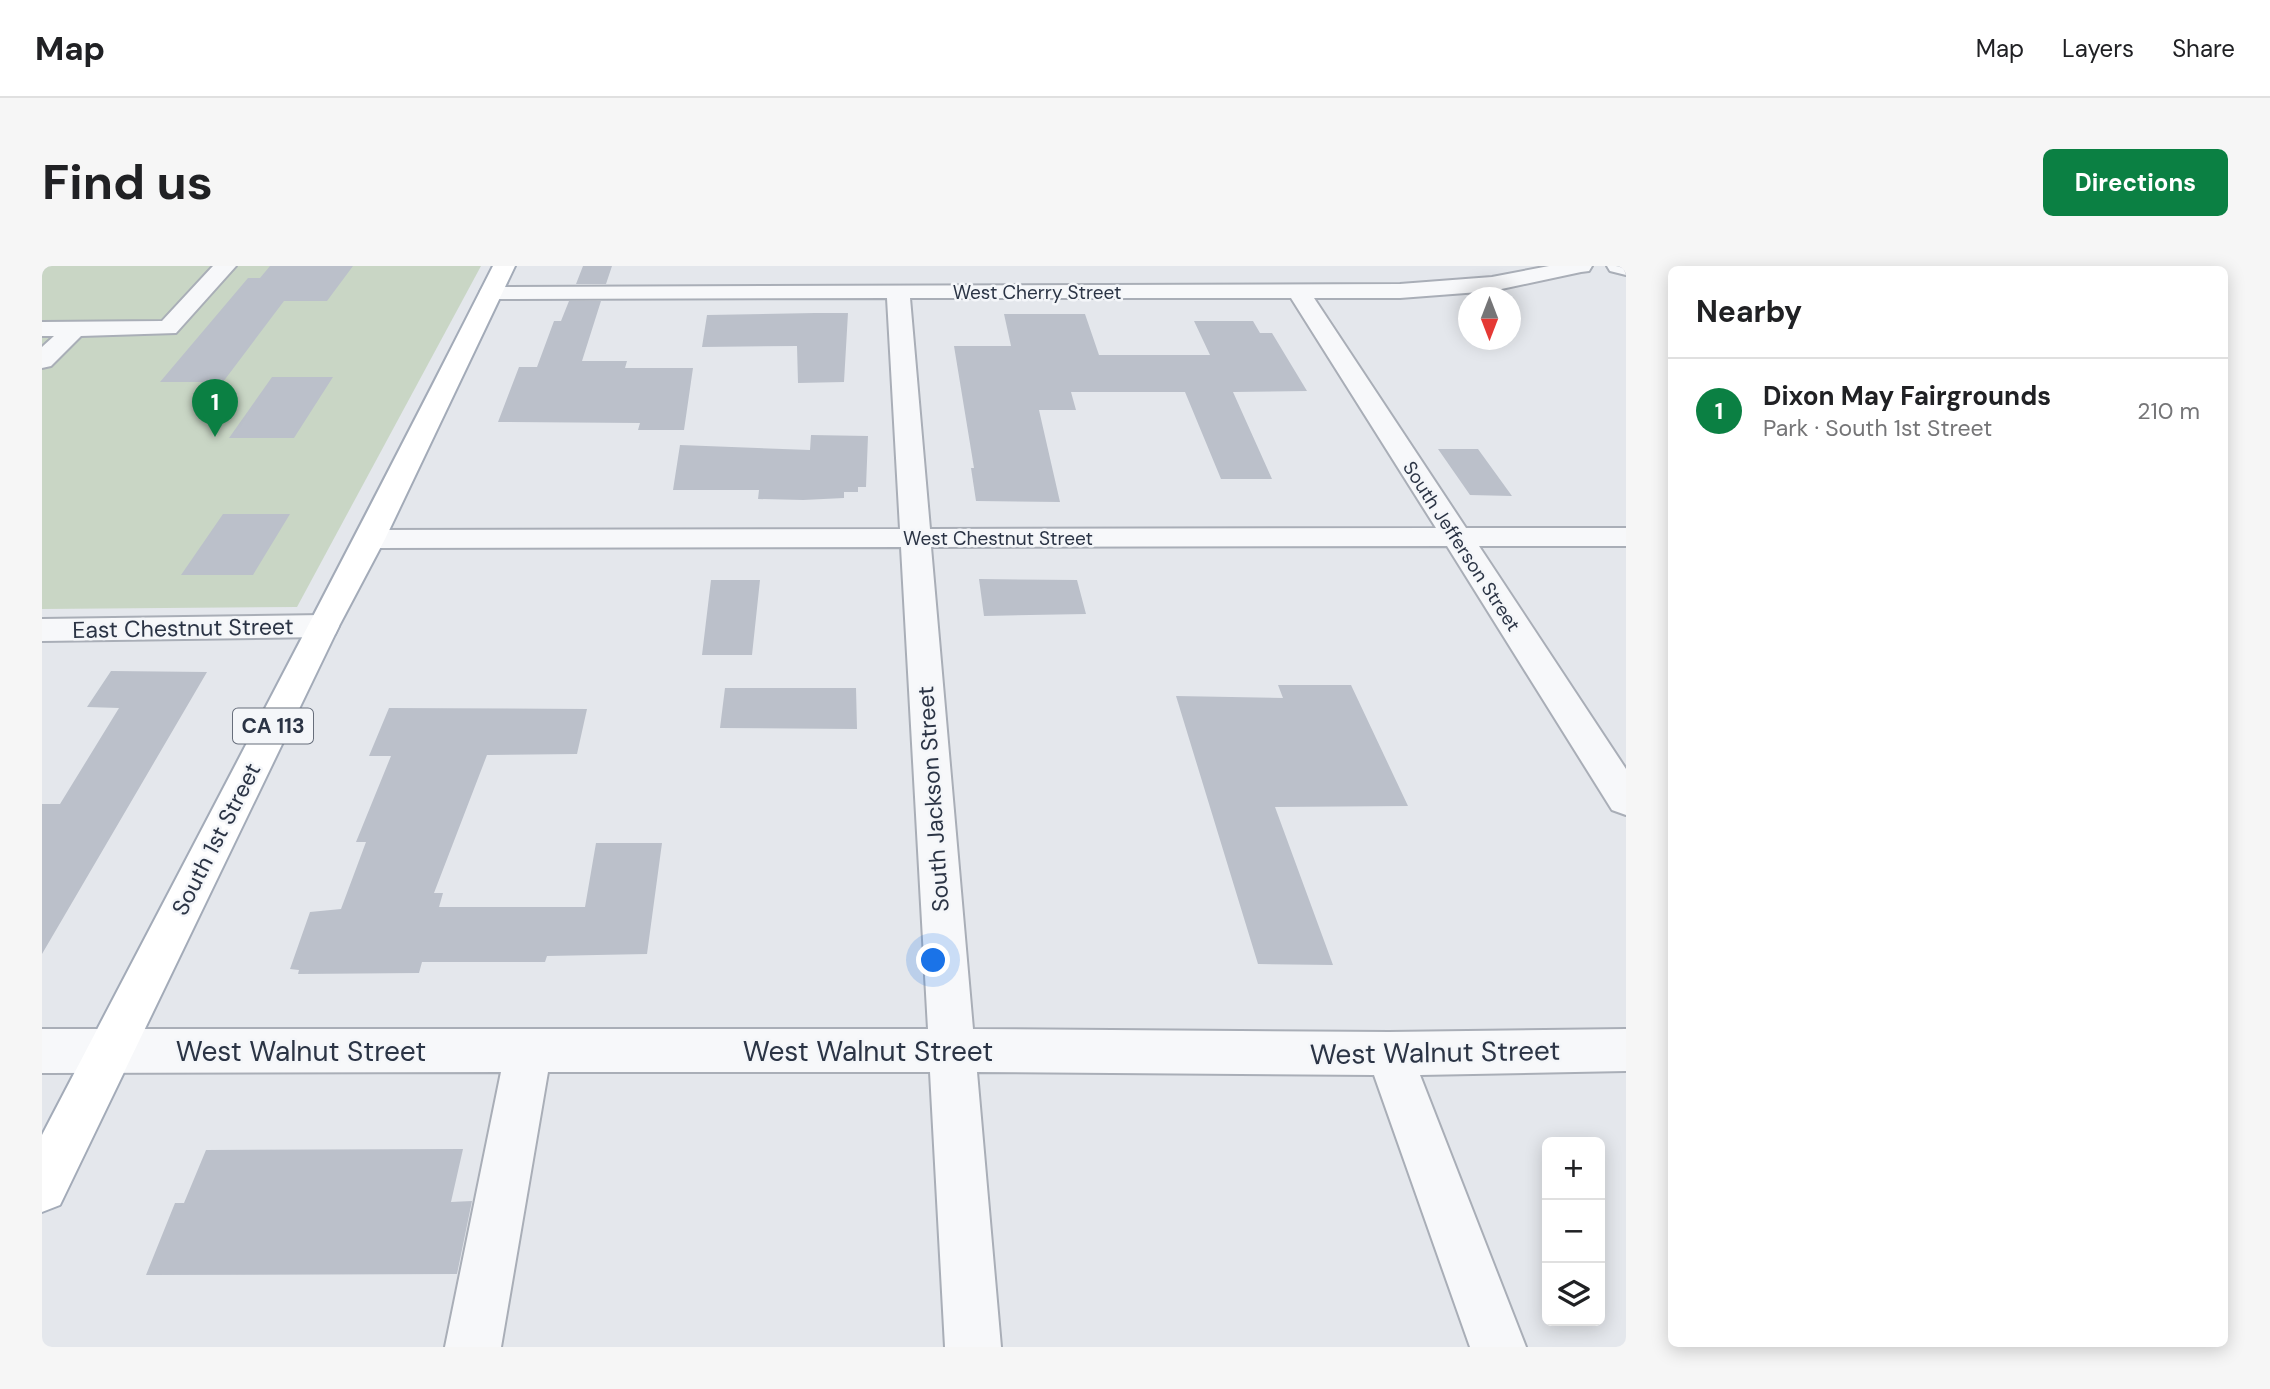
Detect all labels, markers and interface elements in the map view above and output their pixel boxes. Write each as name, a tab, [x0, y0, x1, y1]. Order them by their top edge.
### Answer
text: Map	[35, 27, 105, 70]
text: Map	[1976, 33, 2024, 64]
text: Layers	[2062, 33, 2134, 64]
text: Share	[2172, 33, 2235, 64]
button: Directions	[2043, 149, 2228, 216]
text: Find us	[42, 150, 213, 214]
street label: West Cherry Street	[953, 280, 1121, 305]
north arrow	[1458, 287, 1521, 350]
text: Nearby	[1696, 292, 1802, 331]
pin: 1	[192, 379, 238, 437]
text: Dixon May Fairgrounds	[1763, 379, 2051, 413]
text: 1	[1715, 396, 1723, 426]
text: 210 m	[2137, 396, 2200, 426]
text: Park · South 1st Street	[1763, 413, 1992, 443]
street label: South Jefferson Street	[1397, 456, 1526, 636]
street label: West Chestnut Street	[903, 526, 1093, 551]
street label: East Chestnut Street	[72, 611, 294, 645]
street label: South Jackson Street	[910, 685, 956, 913]
road number: CA 113	[233, 708, 313, 743]
street label: South 1st Street	[165, 758, 267, 920]
your location	[916, 943, 950, 977]
street label: West Walnut Street	[1309, 1032, 1561, 1073]
street label: West Walnut Street	[176, 1033, 426, 1070]
street label: West Walnut Street	[743, 1033, 993, 1070]
map controls	[1542, 1137, 1605, 1326]
button: +	[1542, 1137, 1605, 1200]
button: −	[1542, 1200, 1605, 1263]
button: layers	[1542, 1263, 1605, 1326]

